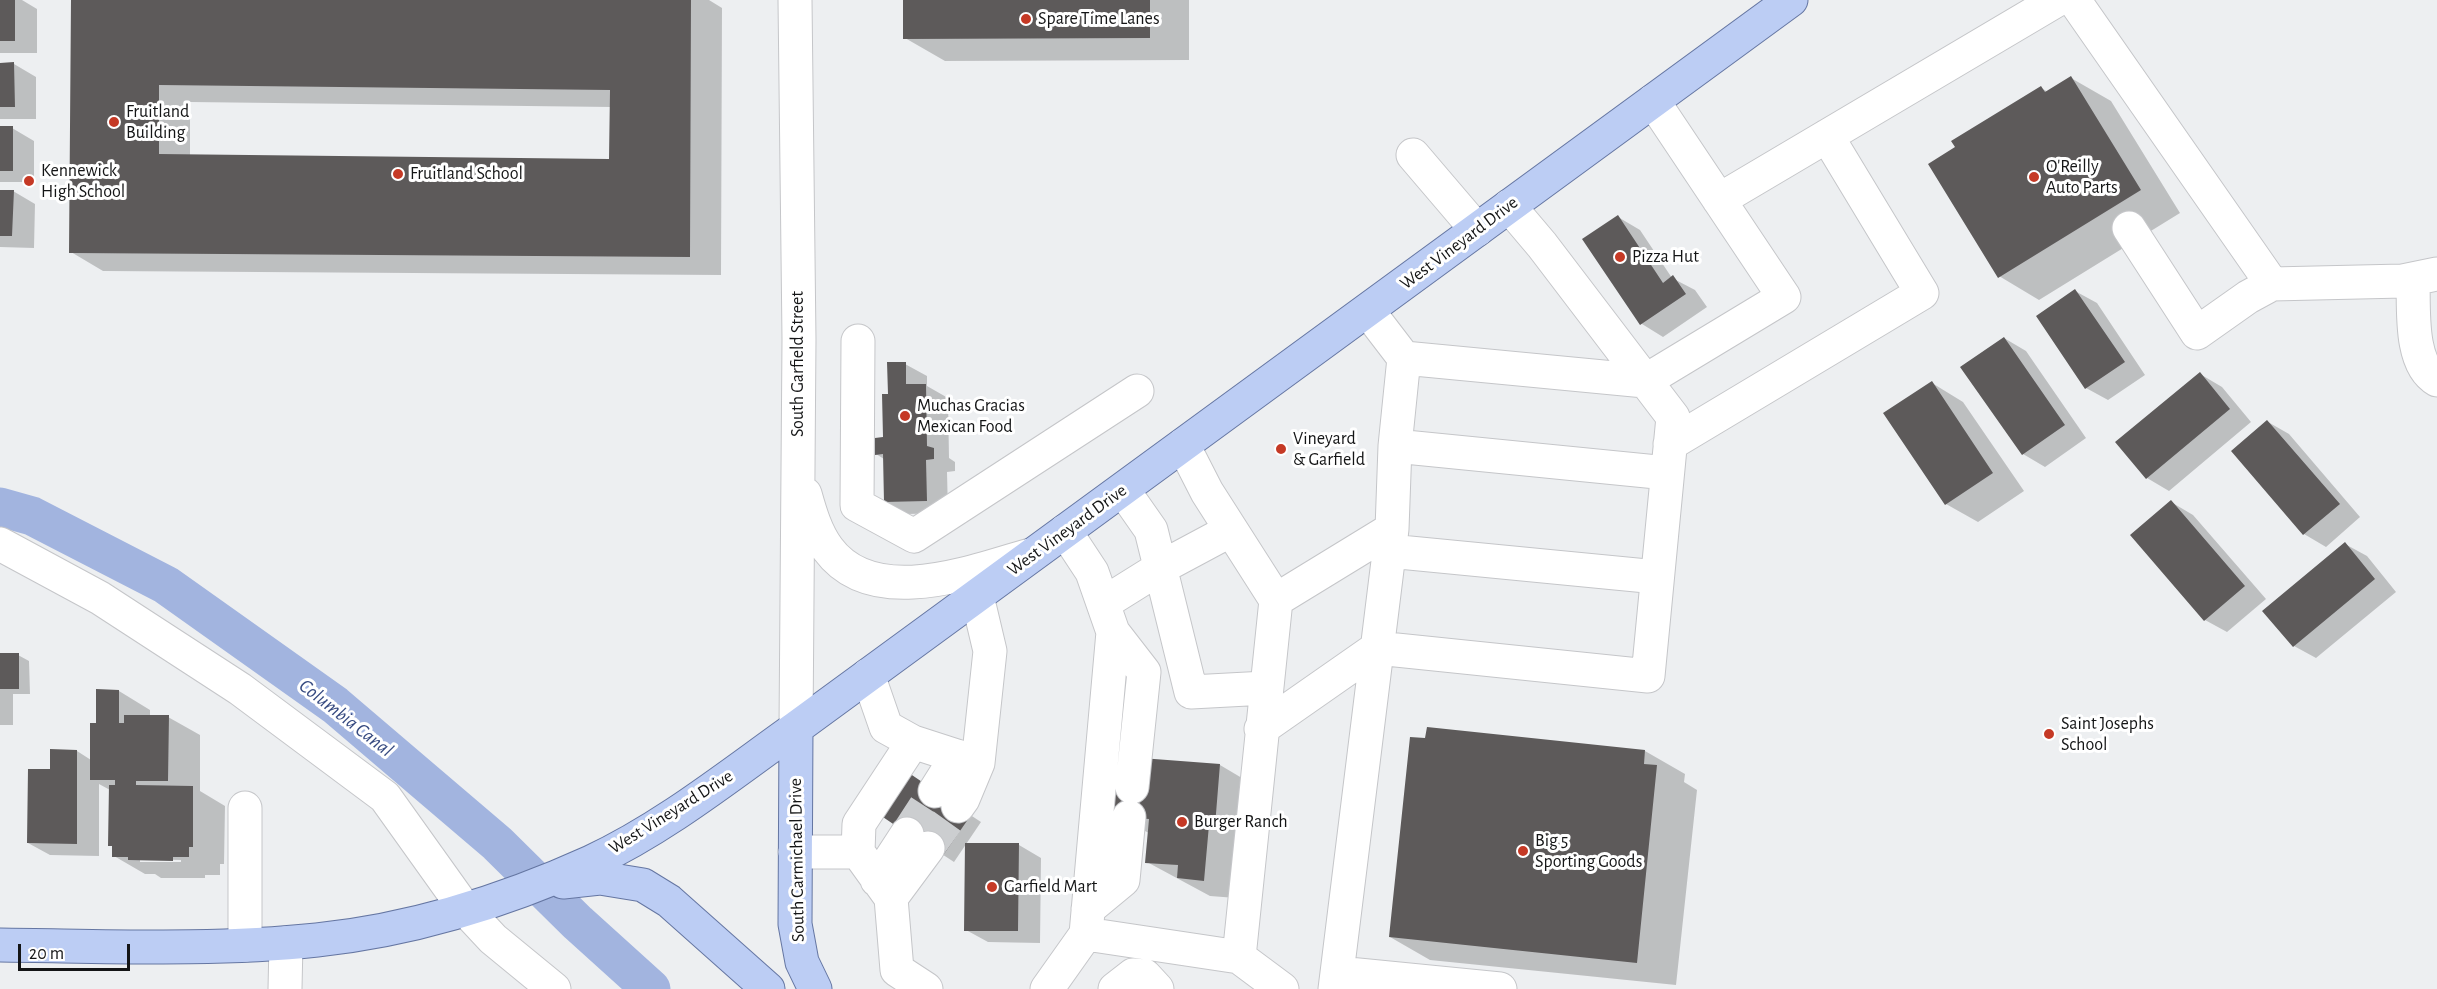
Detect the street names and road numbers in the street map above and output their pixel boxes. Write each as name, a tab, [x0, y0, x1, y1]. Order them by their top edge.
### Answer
street label: West Vineyard Drive	[1396, 192, 1522, 294]
street label: South Garfield Street	[787, 291, 809, 437]
street label: West Vineyard Drive	[1003, 479, 1131, 581]
street label: West Vineyard Drive	[605, 765, 737, 859]
street label: South Carmichael Drive	[785, 778, 809, 942]

